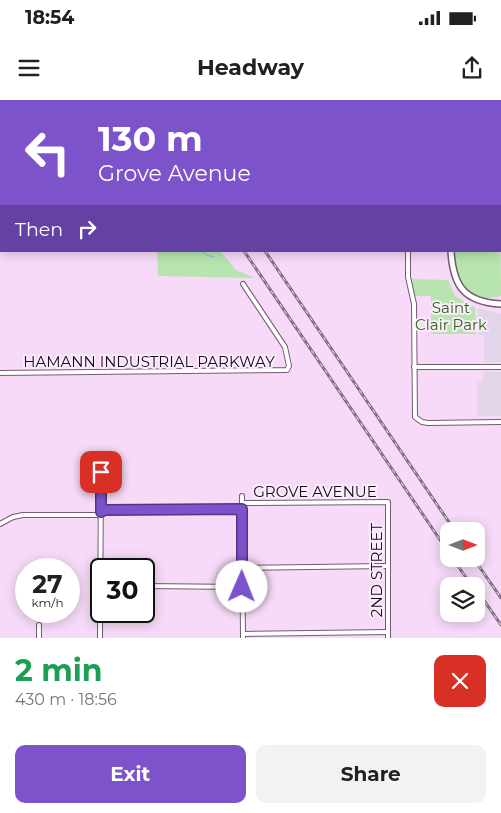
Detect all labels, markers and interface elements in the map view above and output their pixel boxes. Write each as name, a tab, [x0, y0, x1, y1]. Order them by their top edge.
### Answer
text: 18:54	[25, 6, 74, 29]
icon: menu	[15, 54, 43, 82]
text: Headway	[197, 54, 304, 81]
icon: share	[458, 54, 486, 82]
text: 130 m	[98, 117, 203, 160]
icon: left	[15, 120, 80, 185]
text: Grove Avenue	[98, 160, 251, 187]
icon: right	[73, 215, 101, 243]
text: Then	[15, 218, 63, 241]
park label: Saint Clair Park	[415, 298, 487, 334]
street label: HAMANN INDUSTRIAL PARKWAY	[23, 352, 275, 371]
pin	[80, 451, 122, 493]
icon: arrive	[87, 458, 115, 486]
street label: GROVE AVENUE	[253, 482, 377, 501]
street label: 2ND STREET	[367, 522, 386, 617]
north arrow	[440, 522, 485, 568]
map controls	[440, 522, 485, 622]
speed limit sign: 30	[90, 558, 155, 623]
position arrow	[215, 560, 267, 612]
text: 27	[32, 569, 63, 599]
button: layers	[440, 577, 485, 622]
text: km/h	[31, 595, 64, 610]
text: 2 min	[15, 652, 102, 689]
button: close	[434, 655, 486, 707]
text: 430 m · 18:56	[15, 690, 117, 709]
button: Exit	[15, 745, 246, 803]
button: Share	[256, 745, 486, 803]

